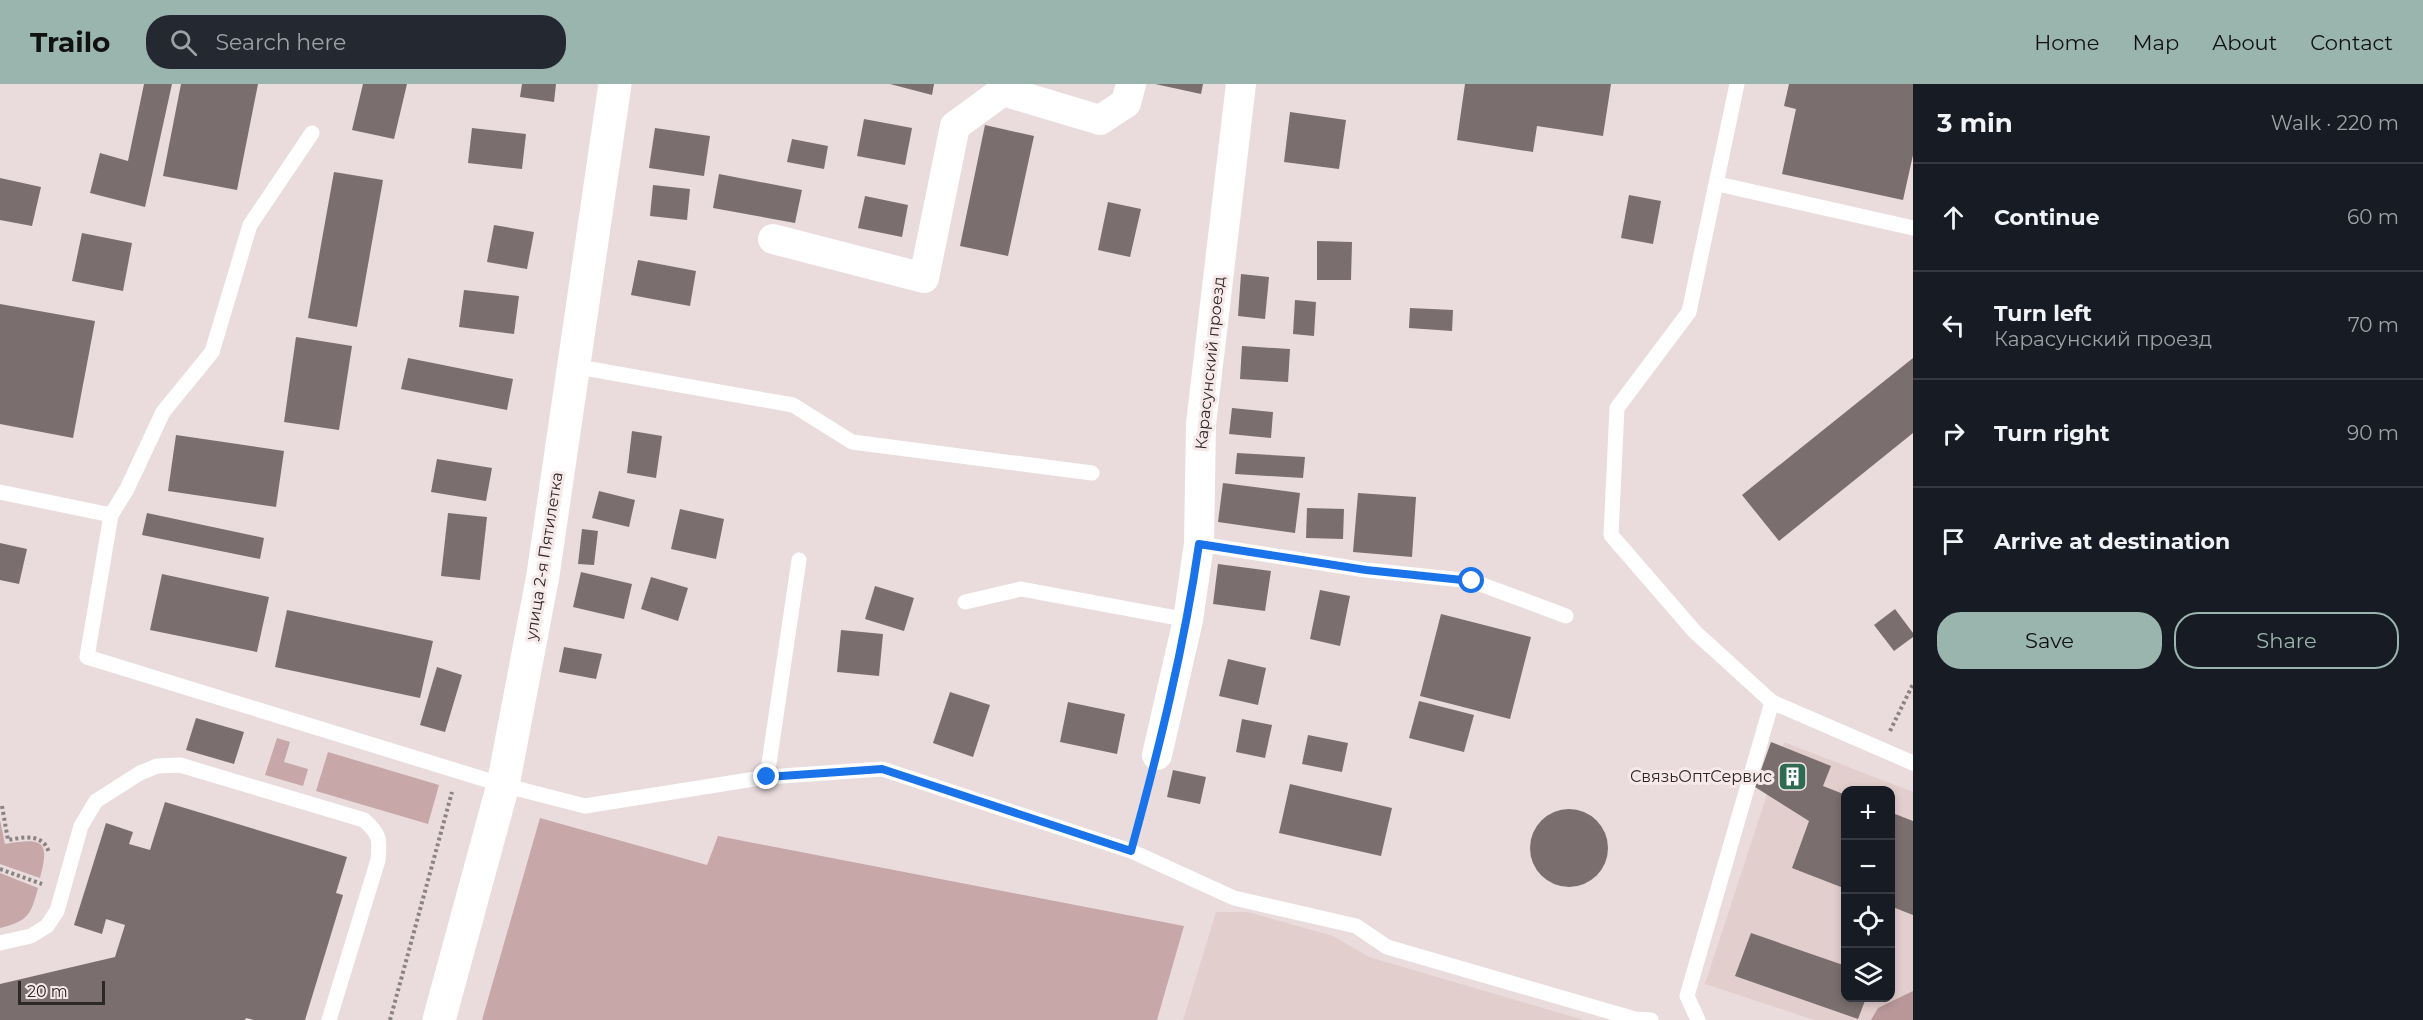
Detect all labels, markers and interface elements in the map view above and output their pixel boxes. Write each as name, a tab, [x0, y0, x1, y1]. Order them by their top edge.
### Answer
search box	[146, 15, 566, 69]
text: Trailo	[30, 25, 110, 59]
icon: search	[167, 26, 200, 59]
text: Search here	[215, 29, 346, 56]
text: Home	[2034, 30, 2099, 55]
text: Map	[2132, 30, 2179, 55]
text: About	[2212, 30, 2277, 55]
text: Contact	[2310, 30, 2393, 55]
text: 3 min	[1937, 107, 2013, 139]
text: Walk · 220 m	[2271, 111, 2399, 135]
icon: ahead	[1937, 201, 1970, 234]
text: Continue	[1994, 204, 2100, 231]
text: 60 m	[2347, 205, 2399, 229]
street label: Карасунский проезд	[1191, 275, 1229, 451]
text: Turn left	[1994, 300, 2092, 327]
icon: left	[1937, 309, 1970, 342]
text: 70 m	[2348, 313, 2399, 337]
text: Карасунский проезд	[1994, 327, 2212, 351]
icon: right	[1937, 417, 1970, 450]
text: Turn right	[1994, 420, 2109, 447]
text: 90 m	[2347, 421, 2399, 445]
street label: улица 2-я Пятилетка	[521, 471, 567, 642]
icon: arrive	[1937, 525, 1970, 558]
text: Arrive at destination	[1994, 528, 2230, 555]
route start	[1458, 567, 1484, 593]
button: Save	[1937, 612, 2162, 669]
button: Share	[2174, 612, 2399, 669]
building icon: СвязьОптСервис	[1777, 760, 1809, 792]
route end	[753, 763, 779, 789]
place label: СвязьОптСервис	[1630, 767, 1772, 786]
map controls	[1841, 786, 1895, 1002]
button: +	[1841, 786, 1895, 840]
button: −	[1841, 840, 1895, 894]
button: locate	[1841, 894, 1895, 948]
button: layers	[1841, 948, 1895, 1002]
scale bar	[18, 978, 105, 1006]
text: 20 m	[27, 982, 68, 1001]

